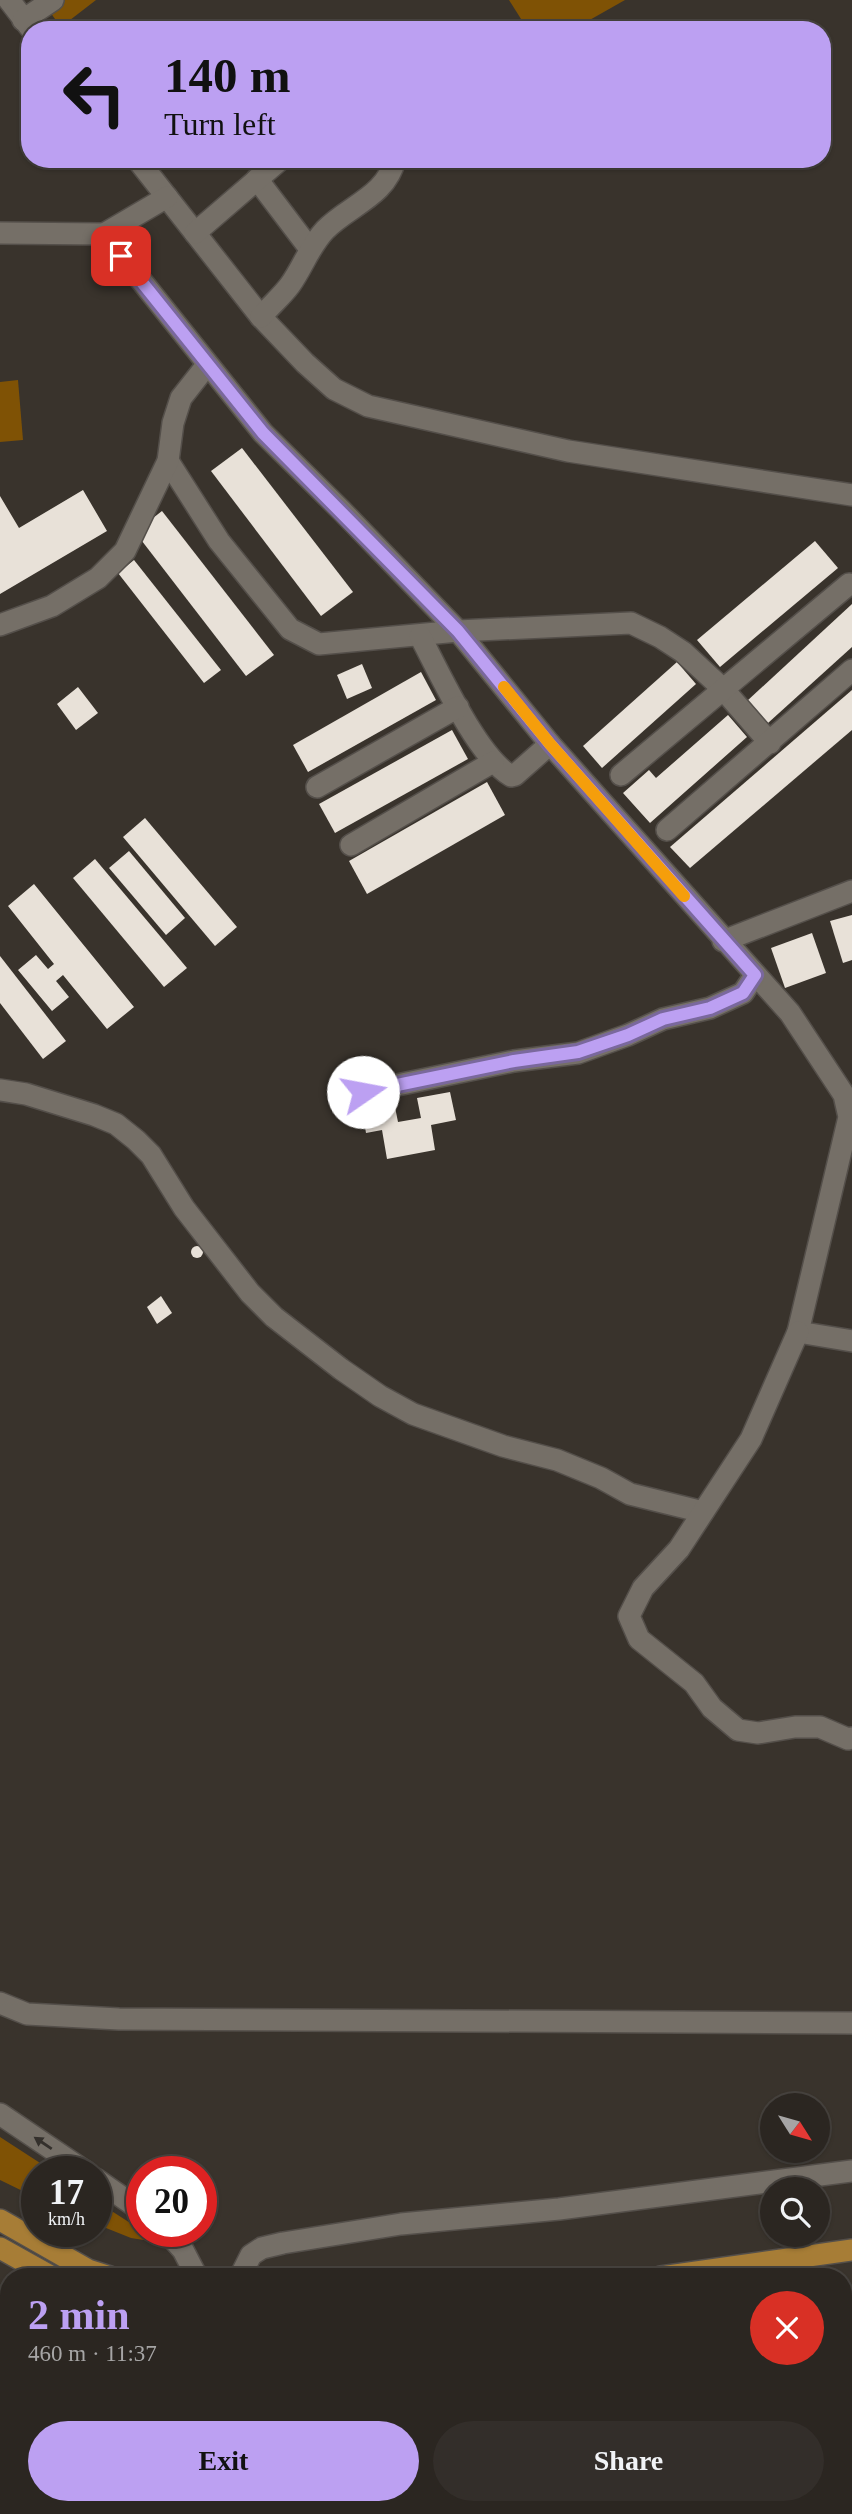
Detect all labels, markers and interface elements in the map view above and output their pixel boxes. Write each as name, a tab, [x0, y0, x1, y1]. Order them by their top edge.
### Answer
text: 140 m	[164, 48, 291, 103]
icon: left	[49, 49, 140, 140]
text: Turn left	[164, 106, 276, 142]
pin	[91, 226, 151, 286]
icon: arrive	[102, 237, 140, 275]
position arrow	[326, 1055, 400, 1129]
north arrow	[760, 2093, 830, 2163]
map controls	[760, 2093, 830, 2247]
one-way arrow	[34, 2136, 52, 2150]
speed limit sign: 20	[126, 2156, 217, 2247]
text: 17	[49, 2173, 84, 2212]
button: search	[760, 2177, 830, 2247]
text: km/h	[48, 2209, 85, 2229]
button: close	[750, 2291, 824, 2365]
text: 2 min	[28, 2292, 130, 2338]
text: 460 m · 11:37	[28, 2341, 157, 2366]
button: Exit	[28, 2421, 419, 2501]
button: Share	[433, 2421, 824, 2501]

